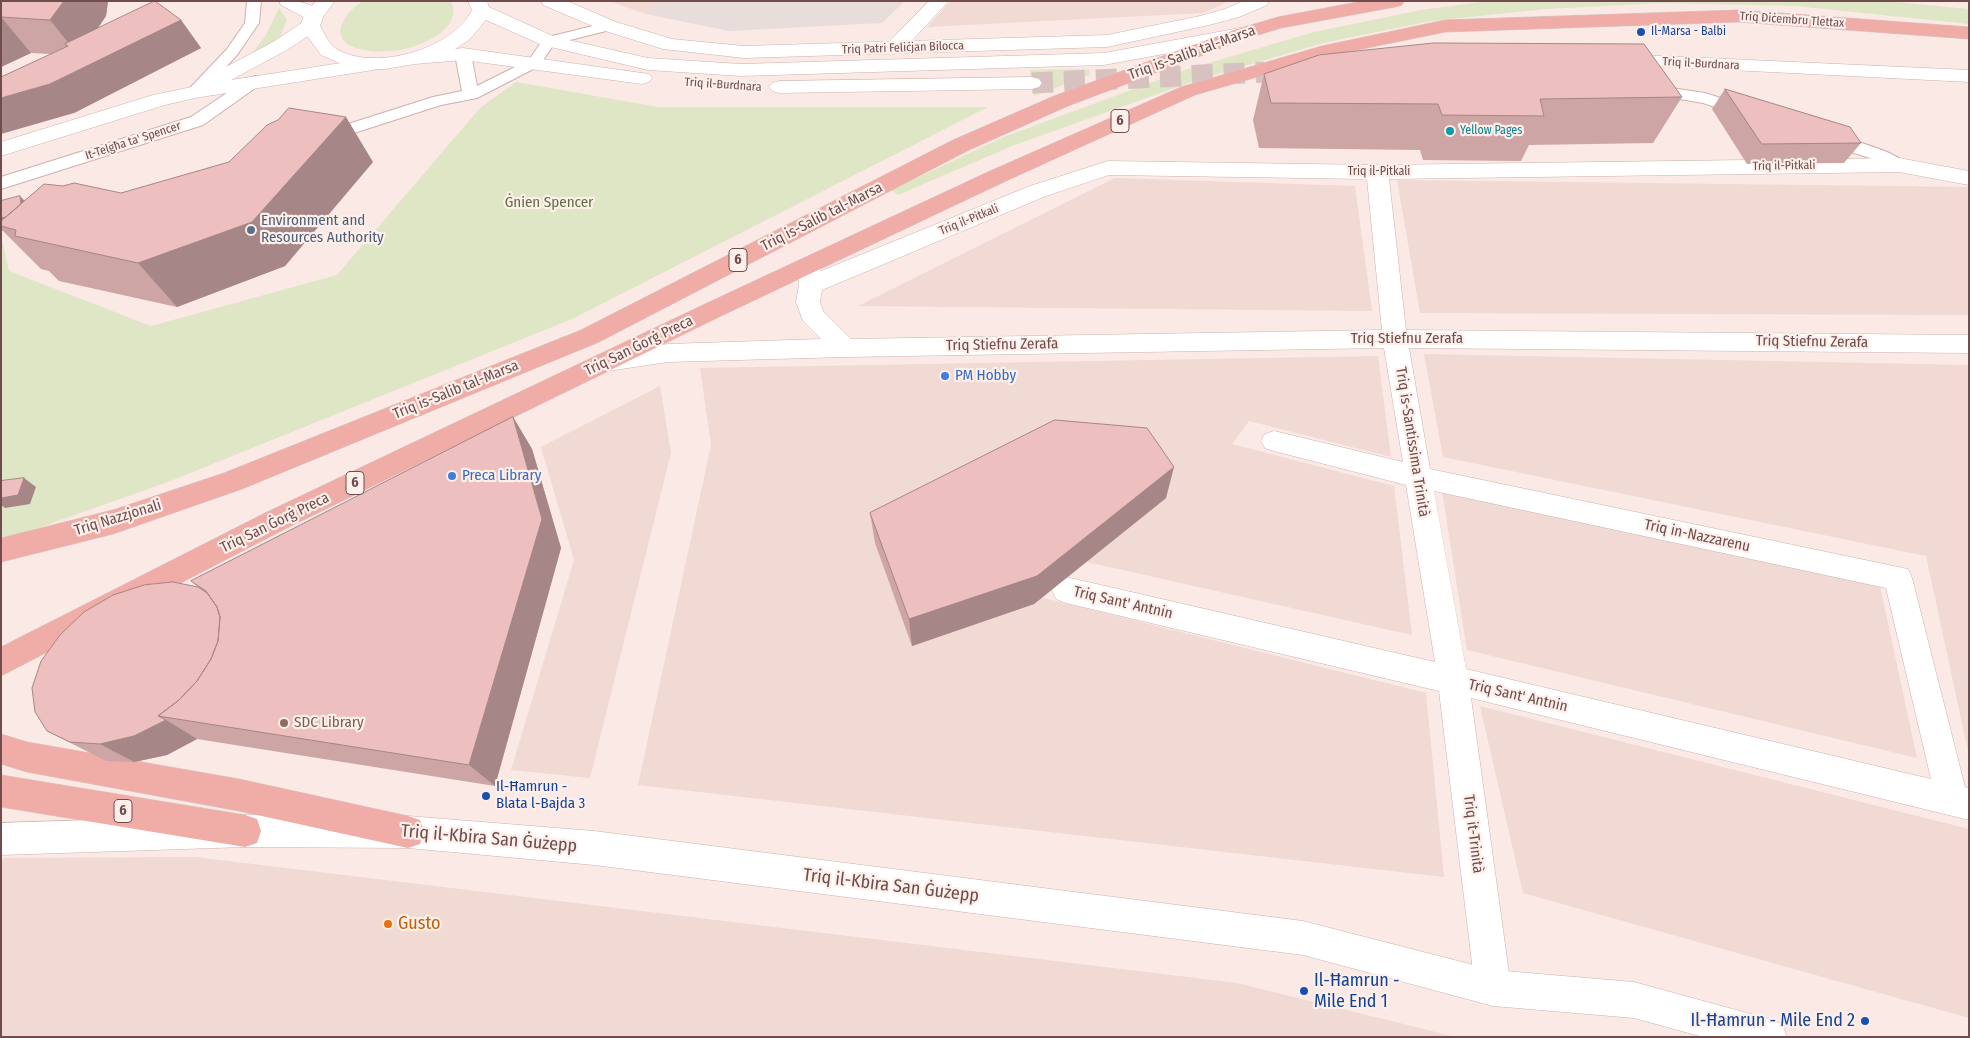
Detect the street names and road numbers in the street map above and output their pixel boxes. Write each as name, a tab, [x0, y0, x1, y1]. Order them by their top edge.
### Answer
street label: Triq Diċembru Tlettax	[1739, 9, 1845, 31]
street label: Triq is-Salib tal-Marsa	[1126, 22, 1258, 84]
street label: Triq Patri Feliċjan Bilocca	[842, 39, 964, 57]
street label: Triq il-Burdnara	[1662, 55, 1740, 73]
street label: Triq il-Burdnara	[684, 75, 762, 95]
road number: 6	[1111, 110, 1129, 132]
street label: It-Telgħa ta' Spencer	[83, 119, 183, 163]
street label: Triq il-Pitkali	[1753, 158, 1815, 174]
street label: Triq il-Pitkali	[1348, 165, 1410, 179]
street label: Triq is-Salib tal-Marsa	[758, 179, 886, 255]
street label: Triq il-Pitkali	[937, 202, 1001, 238]
road number: 6	[729, 248, 747, 272]
street label: Triq San Ġorġ Preca	[582, 312, 696, 380]
street label: Triq Stiefnu Zerafa	[1351, 330, 1463, 348]
street label: Triq Stiefnu Zerafa	[1756, 332, 1868, 352]
street label: Triq Stiefnu Zerafa	[946, 335, 1058, 355]
street label: Triq is-Salib tal-Marsa	[391, 357, 521, 423]
street label: Triq is-Santissima Trinità	[1391, 366, 1433, 518]
road number: 6	[346, 472, 364, 494]
street label: Triq San Ġorġ Preca	[218, 489, 332, 557]
street label: Triq Nazzjonali	[72, 496, 164, 540]
street label: Triq in-Nazzarenu	[1642, 516, 1752, 556]
street label: Triq Sant' Antnin	[1072, 583, 1174, 623]
street label: Triq Sant' Antnin	[1467, 676, 1569, 716]
street label: Triq it-Trinità	[1459, 794, 1487, 874]
road number: 6	[114, 799, 132, 822]
street label: Triq il-Kbira San Ġużepp	[400, 821, 578, 857]
street label: Triq il-Kbira San Ġużepp	[802, 865, 980, 907]

